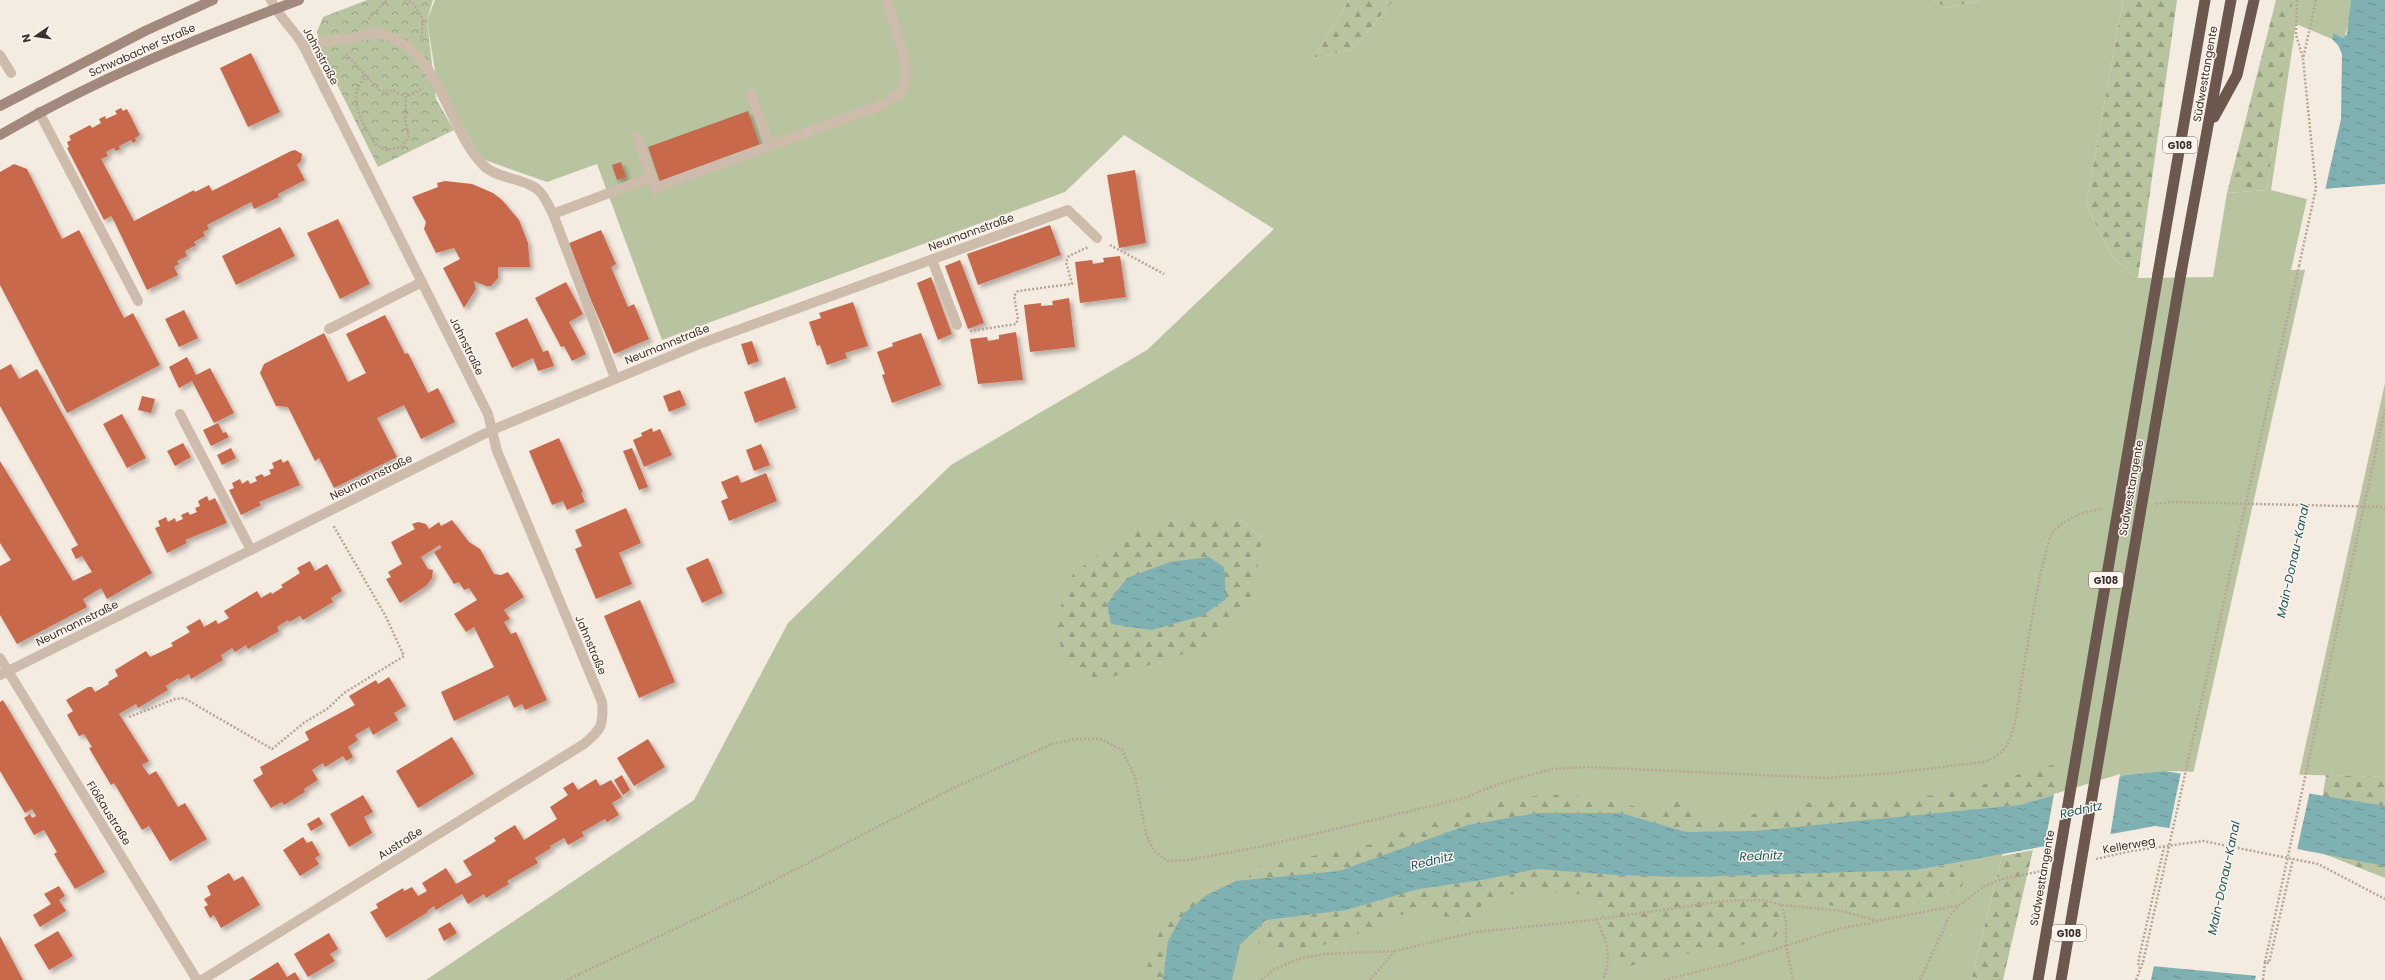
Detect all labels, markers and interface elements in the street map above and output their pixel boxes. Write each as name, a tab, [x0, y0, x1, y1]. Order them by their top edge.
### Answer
north arrow	[16, 16, 56, 56]
street label: Schwabacher Straße	[86, 19, 198, 81]
street label: Jahnstraße	[299, 24, 343, 88]
street label: Südwesttangente	[2189, 25, 2221, 123]
text: N	[18, 32, 35, 44]
road number: G108	[2163, 137, 2197, 153]
street label: Neumannstraße	[926, 209, 1016, 255]
street label: Jahnstraße	[446, 314, 488, 378]
street label: Neumannstraße	[622, 320, 712, 368]
street label: Südwesttangente	[2115, 439, 2147, 537]
street label: Neumannstraße	[327, 450, 415, 504]
water label: Main-Donau-Kanal	[2272, 502, 2313, 619]
road number: G108	[2089, 572, 2123, 588]
street label: Neumannstraße	[33, 596, 121, 650]
street label: Jahnstraße	[571, 613, 611, 677]
street label: Flößaustraße	[83, 778, 135, 848]
water label: Rednitz	[2058, 797, 2104, 822]
water label: Main-Donau-Kanal	[2203, 819, 2244, 936]
street label: Austraße	[375, 823, 426, 863]
street label: Südwesttangente	[2026, 829, 2058, 927]
street label: Kellerweg	[2101, 833, 2157, 857]
water label: Rednitz	[1739, 846, 1783, 865]
water label: Rednitz	[1409, 847, 1455, 874]
road number: G108	[2052, 925, 2086, 941]

